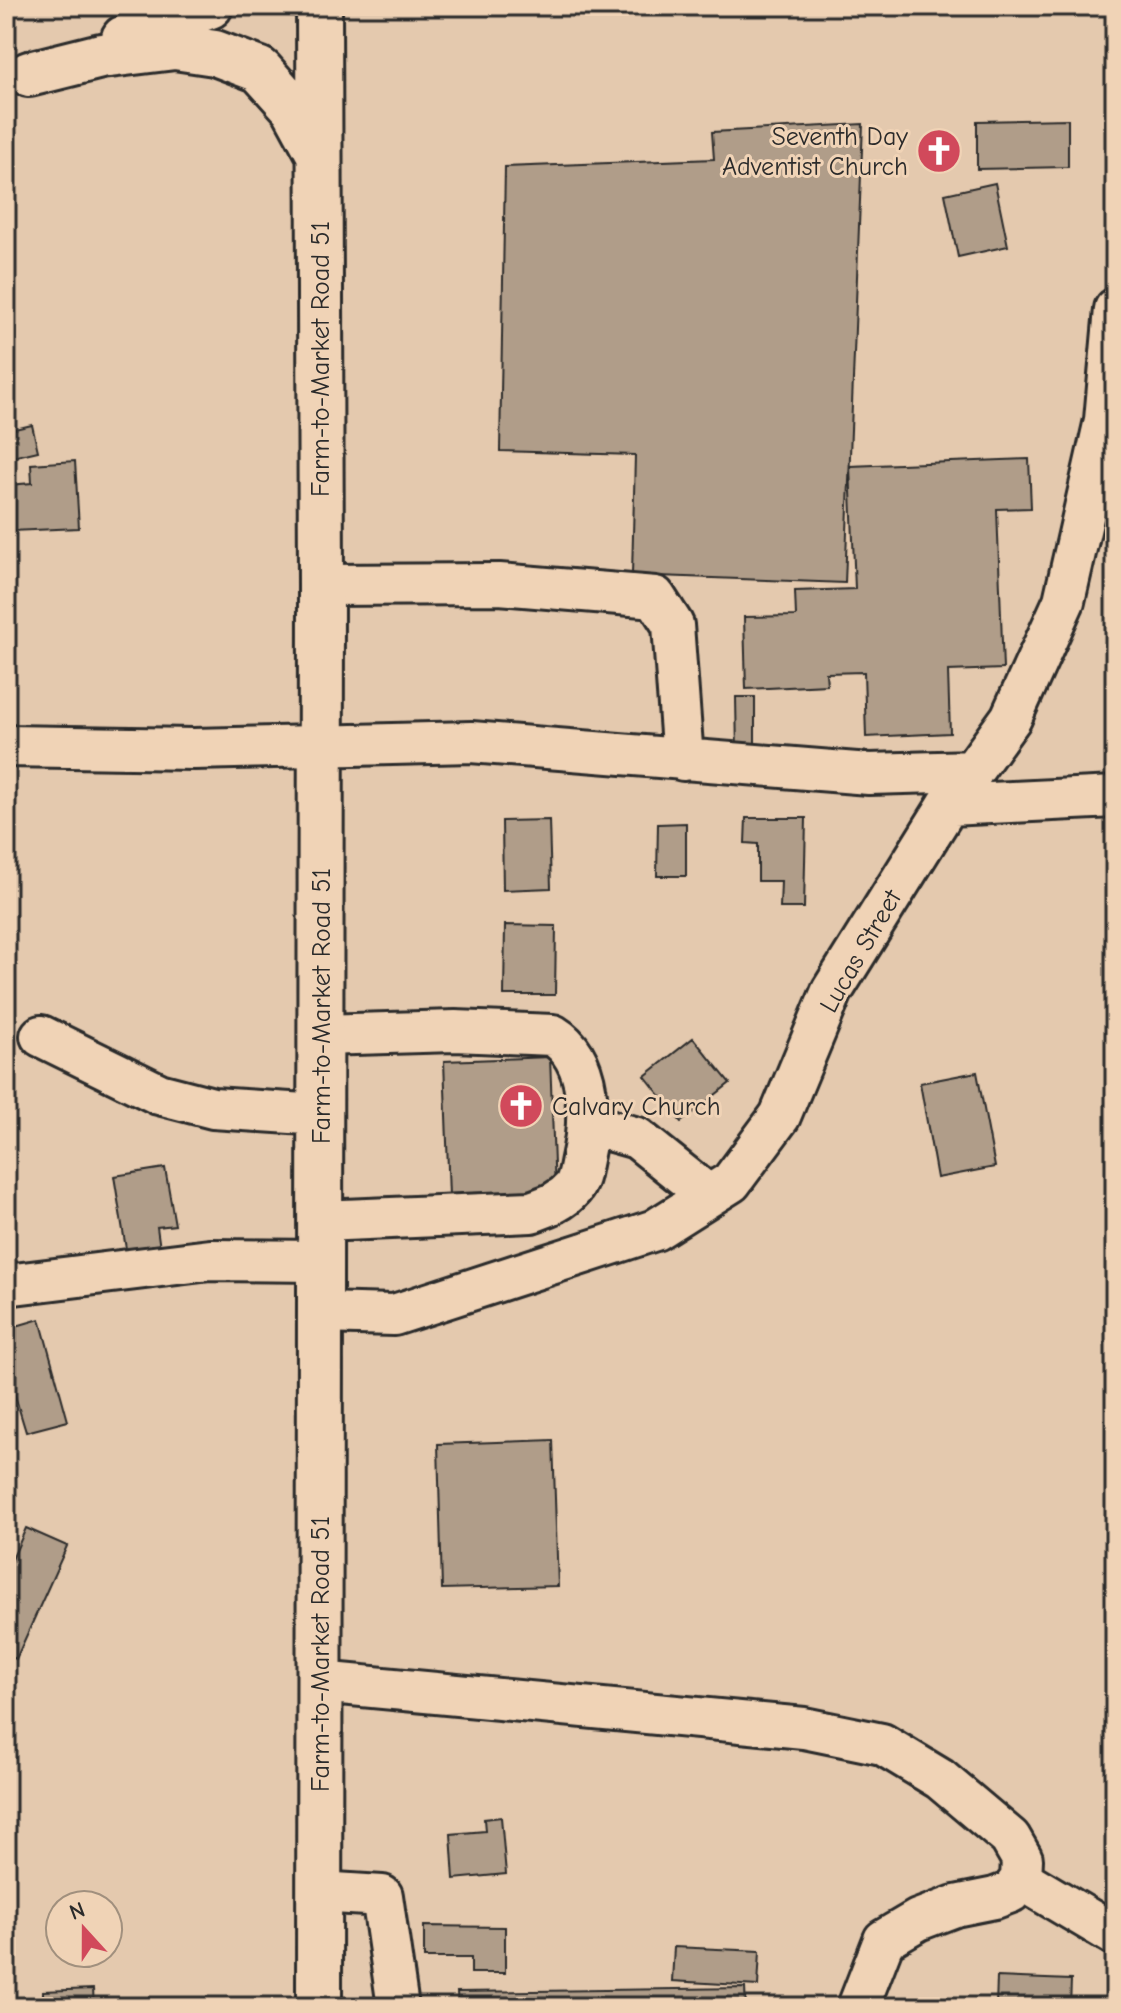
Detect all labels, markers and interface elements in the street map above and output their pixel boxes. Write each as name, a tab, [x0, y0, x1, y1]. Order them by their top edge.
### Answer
place label: Seventh Day Adventist Church	[722, 122, 908, 182]
church icon: Seventh Day Adventist Church	[915, 127, 963, 175]
street label: Farm-to-Market Road 51	[306, 221, 336, 497]
street label: Farm-to-Market Road 51	[307, 868, 337, 1144]
street label: Lucas Street	[814, 884, 909, 1018]
church icon: Calvary Church	[497, 1082, 545, 1130]
place label: Calvary Church	[552, 1092, 721, 1122]
street label: Farm-to-Market Road 51	[306, 1516, 336, 1792]
north arrow	[44, 1889, 124, 1969]
text: N	[66, 1897, 89, 1926]

